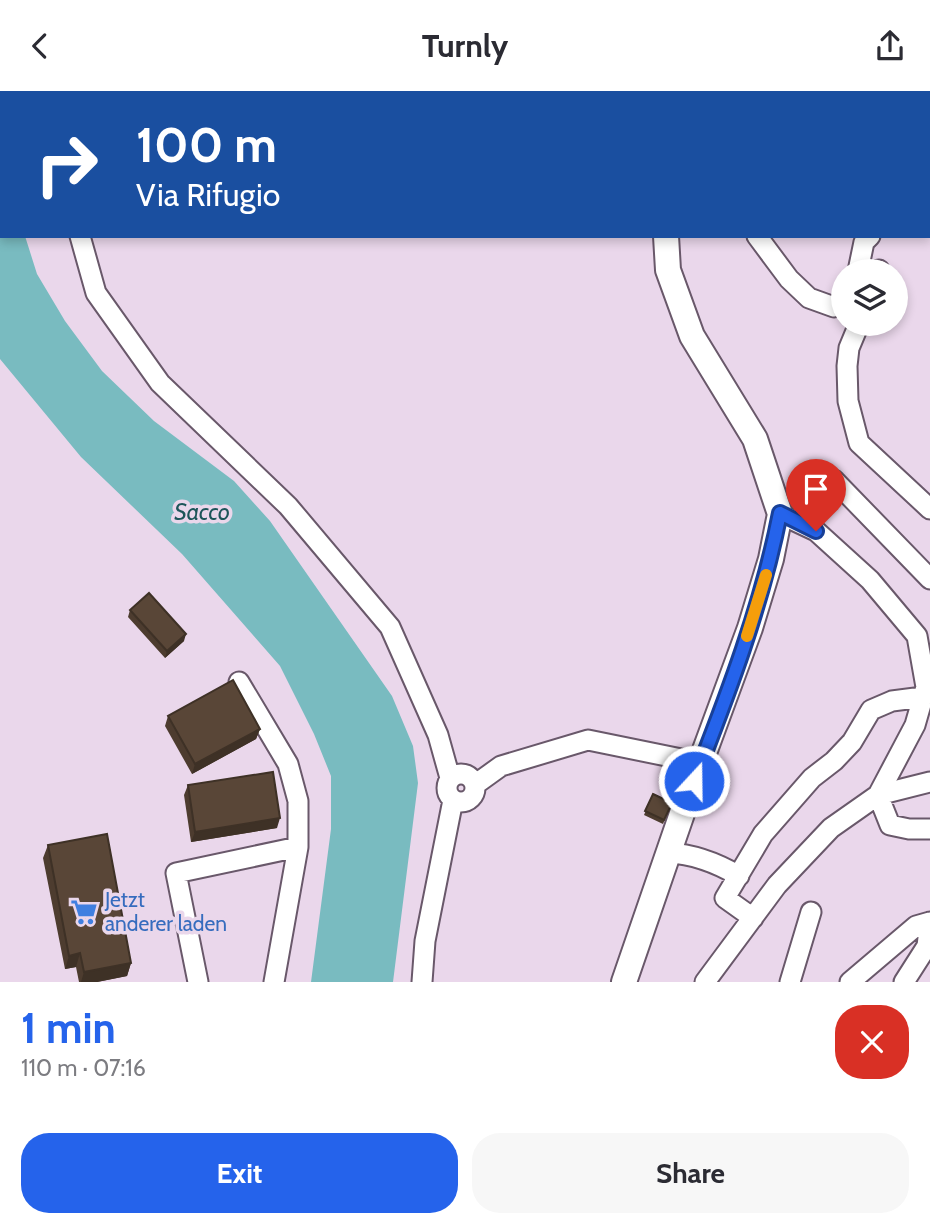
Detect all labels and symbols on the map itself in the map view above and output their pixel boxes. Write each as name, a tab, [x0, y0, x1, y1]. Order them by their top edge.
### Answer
pin	[786, 459, 846, 531]
water label: Sacco	[174, 498, 230, 526]
position arrow	[657, 744, 731, 818]
place label: Jetzt anderer laden	[104, 887, 227, 936]
supermarket icon: Jetzt anderer laden	[69, 897, 99, 927]

